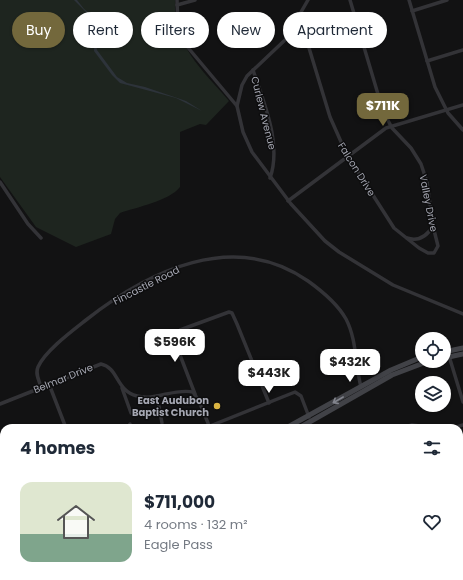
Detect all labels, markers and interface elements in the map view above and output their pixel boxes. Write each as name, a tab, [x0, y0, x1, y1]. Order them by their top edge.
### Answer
chip: Buy	[12, 12, 65, 48]
chip: Rent	[73, 12, 133, 48]
chip: Filters	[141, 12, 209, 48]
chip: New	[217, 12, 275, 48]
chip: Apartment	[283, 12, 387, 48]
street label: Curlew Avenue	[247, 75, 280, 151]
pin: $711K	[355, 93, 411, 127]
text: $711K	[366, 96, 400, 115]
street label: Falcon Drive	[334, 139, 379, 199]
street label: Valley Drive	[416, 173, 441, 233]
street label: Fincastle Road	[110, 262, 182, 309]
pin: $596K	[147, 329, 203, 363]
text: $596K	[154, 332, 196, 351]
map controls	[415, 332, 451, 412]
button: locate	[415, 332, 451, 368]
pin: $432K	[322, 349, 378, 383]
text: $432K	[329, 352, 371, 371]
street label: Belmar Drive	[31, 360, 95, 397]
pin: $443K	[241, 360, 297, 394]
text: $443K	[247, 363, 291, 382]
button: layers	[415, 376, 451, 412]
place label: East Audubon Baptist Church	[132, 393, 209, 420]
one-way arrow	[332, 397, 344, 405]
marker: East Audubon Baptist Church	[212, 401, 222, 411]
text: 4 homes	[20, 436, 95, 460]
icon: filters	[421, 437, 443, 459]
text: $711,000	[144, 490, 215, 514]
icon: home	[52, 498, 100, 546]
icon: heart	[421, 511, 443, 533]
text: 4 rooms · 132 m²	[144, 515, 247, 534]
text: Eagle Pass	[144, 535, 213, 554]

